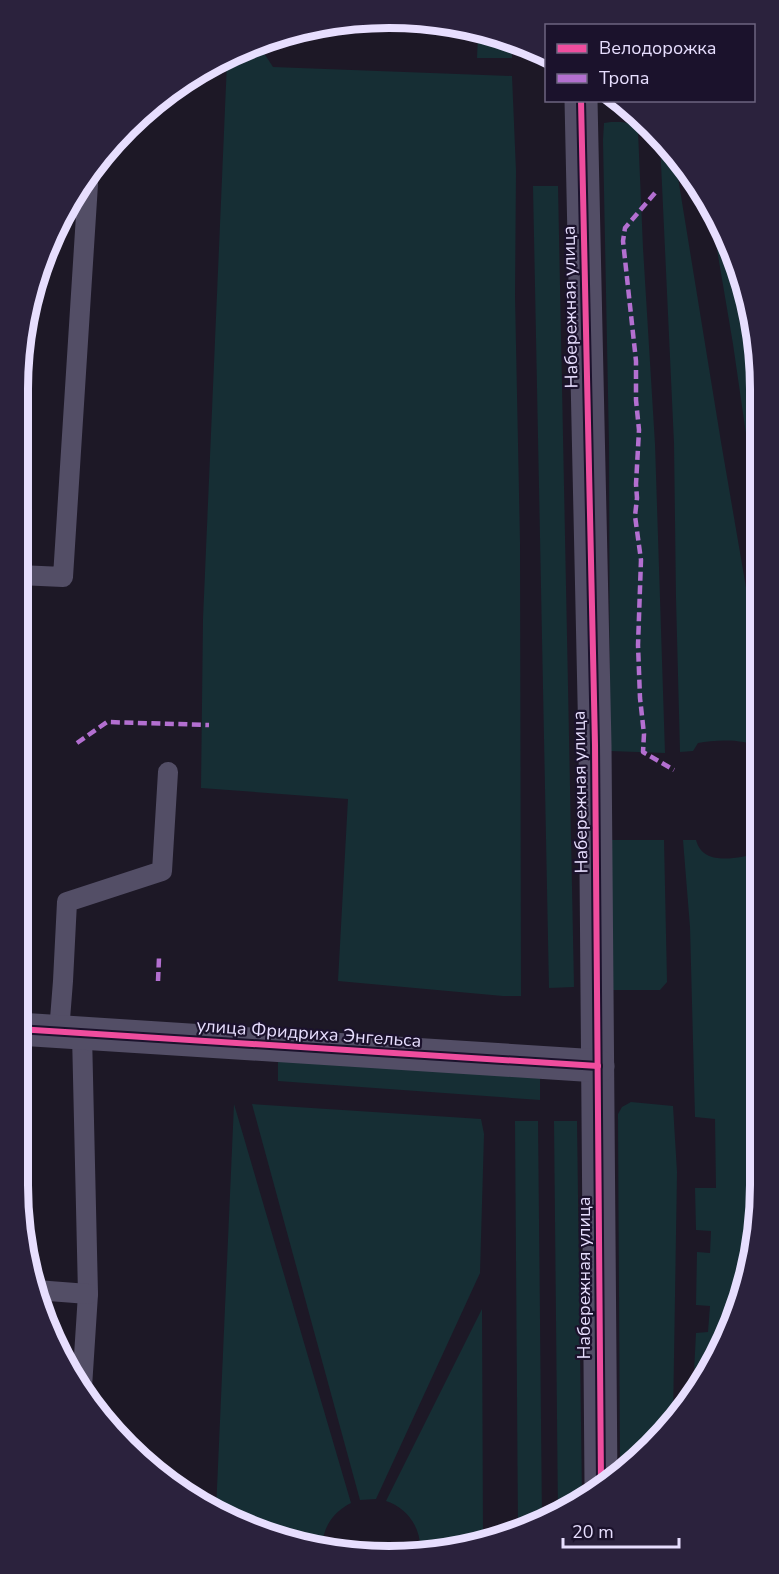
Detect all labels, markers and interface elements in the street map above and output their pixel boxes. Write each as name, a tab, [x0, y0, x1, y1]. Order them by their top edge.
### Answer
legend	[545, 24, 755, 102]
text: Велодорожка	[599, 36, 716, 60]
text: Тропа	[599, 66, 650, 90]
street label: Набережная улица	[557, 225, 583, 389]
street label: Набережная улица	[567, 710, 593, 874]
street label: улица Фридриха Энгельса	[196, 1013, 422, 1053]
street label: Набережная улица	[572, 1197, 596, 1359]
scale bar	[563, 1511, 678, 1549]
text: 20 m	[572, 1520, 614, 1544]

